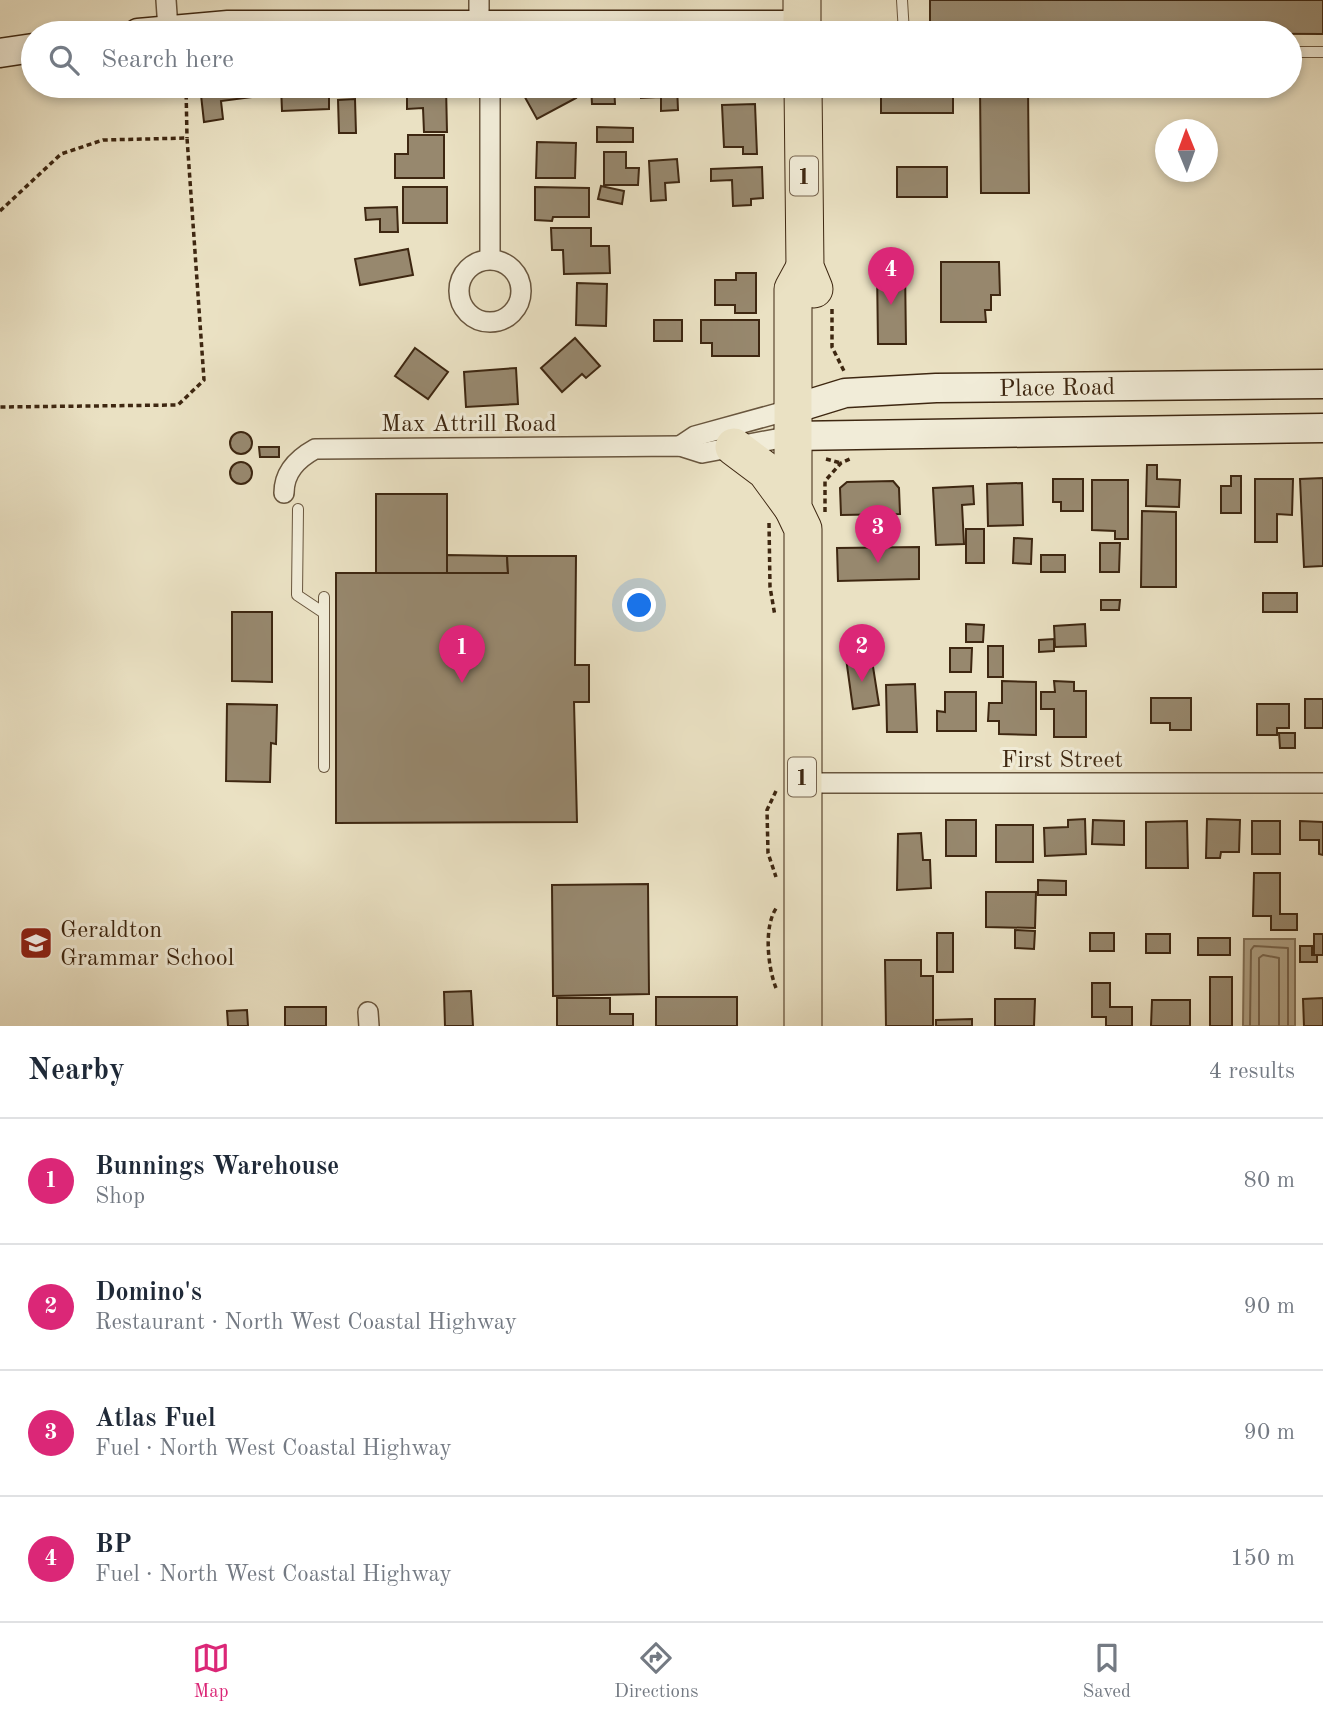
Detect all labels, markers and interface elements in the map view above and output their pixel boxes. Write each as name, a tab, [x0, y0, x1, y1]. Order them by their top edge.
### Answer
search box	[21, 21, 1302, 98]
icon: search	[45, 41, 83, 79]
text: Search here	[101, 47, 234, 73]
north arrow	[1155, 119, 1218, 182]
road number: 1	[790, 156, 818, 196]
pin: 4	[868, 247, 914, 305]
street label: Place Road	[999, 376, 1115, 402]
street label: Max Attrill Road	[381, 413, 557, 437]
pin: 3	[855, 505, 901, 563]
your location	[622, 588, 656, 622]
pin: 2	[839, 624, 885, 682]
pin: 1	[439, 625, 485, 683]
street label: First Street	[1001, 749, 1123, 773]
road number: 1	[788, 758, 816, 796]
place label: Geraldton Grammar School	[60, 919, 234, 971]
school or university icon: Geraldton Grammar School	[17, 924, 55, 962]
text: Nearby	[28, 1056, 125, 1086]
text: 4 results	[1209, 1060, 1295, 1083]
text: Bunnings Warehouse	[95, 1154, 339, 1180]
text: 1	[44, 1169, 58, 1192]
text: 80 m	[1244, 1169, 1295, 1192]
text: Shop	[95, 1185, 145, 1208]
text: Domino's	[95, 1280, 202, 1306]
text: 2	[44, 1295, 58, 1318]
text: 90 m	[1244, 1295, 1295, 1318]
text: Restaurant · North West Coastal Highway	[95, 1311, 517, 1334]
text: Atlas Fuel	[95, 1406, 216, 1432]
text: 3	[44, 1421, 58, 1444]
text: 90 m	[1244, 1421, 1295, 1444]
text: Fuel · North West Coastal Highway	[95, 1437, 452, 1460]
text: BP	[95, 1532, 132, 1558]
text: 4	[44, 1547, 58, 1570]
text: 150 m	[1230, 1547, 1295, 1570]
text: Fuel · North West Coastal Highway	[95, 1563, 452, 1586]
tab: Map	[192, 1639, 230, 1704]
tab: Directions	[614, 1639, 699, 1704]
tab: Saved	[1083, 1639, 1131, 1704]

